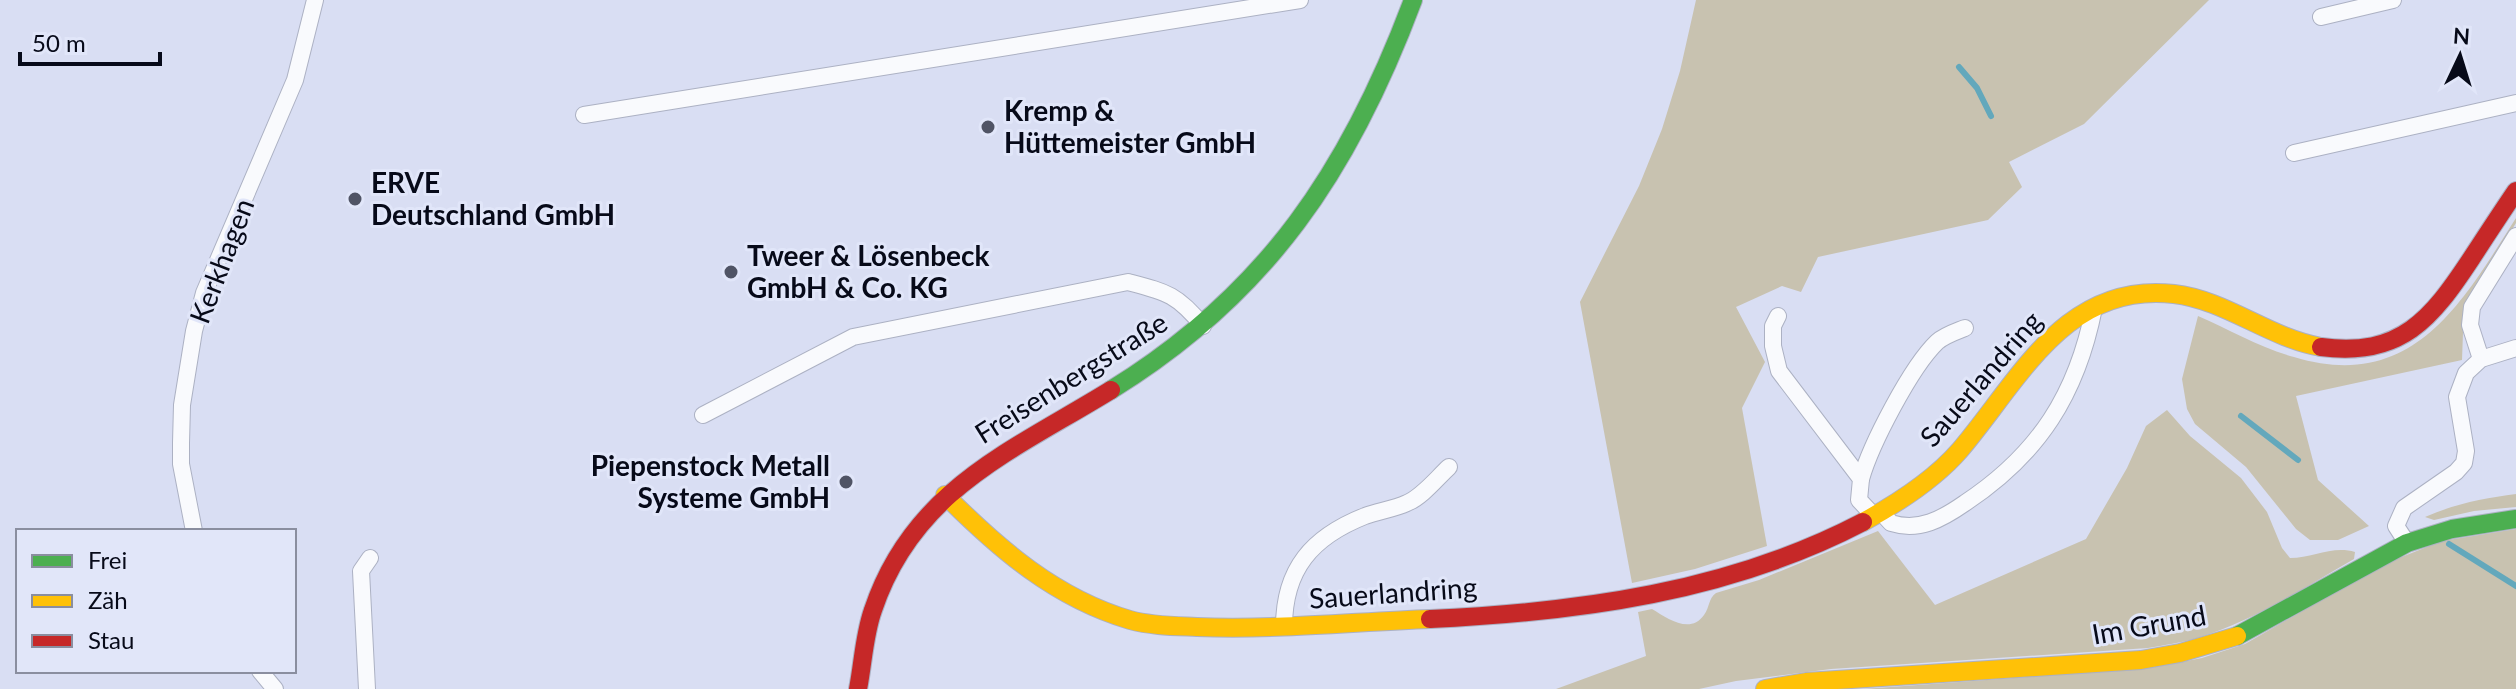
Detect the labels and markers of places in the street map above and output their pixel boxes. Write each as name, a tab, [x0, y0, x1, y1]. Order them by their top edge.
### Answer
place label: Kremp & Hüttemeister GmbH	[1004, 93, 1256, 159]
marker: Kremp & Hüttemeister GmbH	[979, 118, 997, 136]
place label: ERVE Deutschland GmbH	[371, 165, 615, 231]
marker: ERVE Deutschland GmbH	[346, 190, 364, 208]
place label: Tweer & Lösenbeck GmbH & Co. KG	[747, 238, 990, 304]
marker: Tweer & Lösenbeck GmbH & Co. KG	[722, 263, 740, 281]
place label: Piepenstock Metall Systeme GmbH	[591, 448, 830, 514]
marker: Piepenstock Metall Systeme GmbH	[837, 473, 855, 491]

